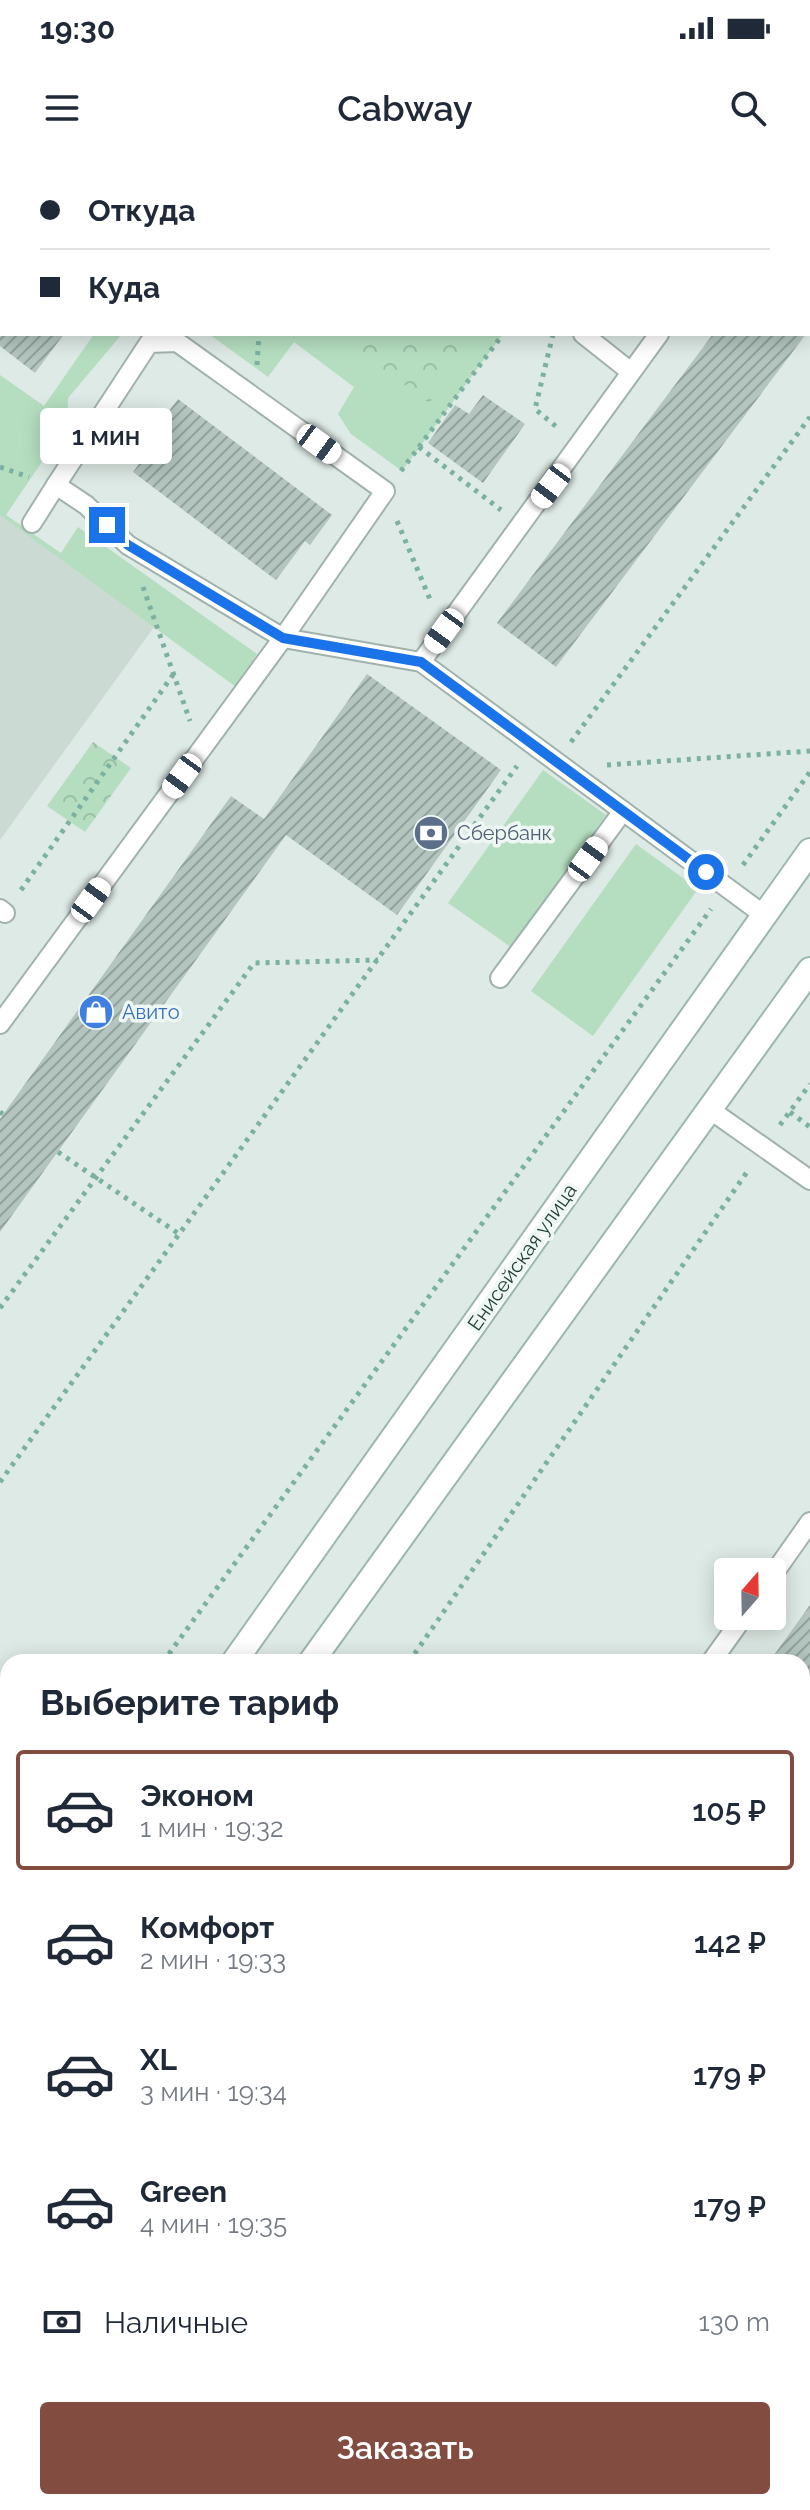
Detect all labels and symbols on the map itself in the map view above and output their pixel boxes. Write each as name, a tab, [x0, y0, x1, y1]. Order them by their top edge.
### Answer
callout: 1 мин	[41, 409, 173, 465]
car	[293, 420, 345, 468]
car	[527, 460, 575, 512]
route end	[89, 507, 125, 543]
car	[420, 605, 468, 657]
car	[158, 750, 206, 802]
bank icon: Сбербанк	[412, 814, 450, 852]
place label: Сбербанк	[457, 821, 552, 845]
car	[564, 833, 612, 885]
route start	[688, 854, 724, 890]
car	[67, 874, 115, 926]
shop icon: Авито	[77, 993, 115, 1031]
place label: Авито	[122, 1000, 180, 1024]
street label: Енисейская улица	[462, 1179, 582, 1335]
north arrow	[714, 1558, 786, 1630]

